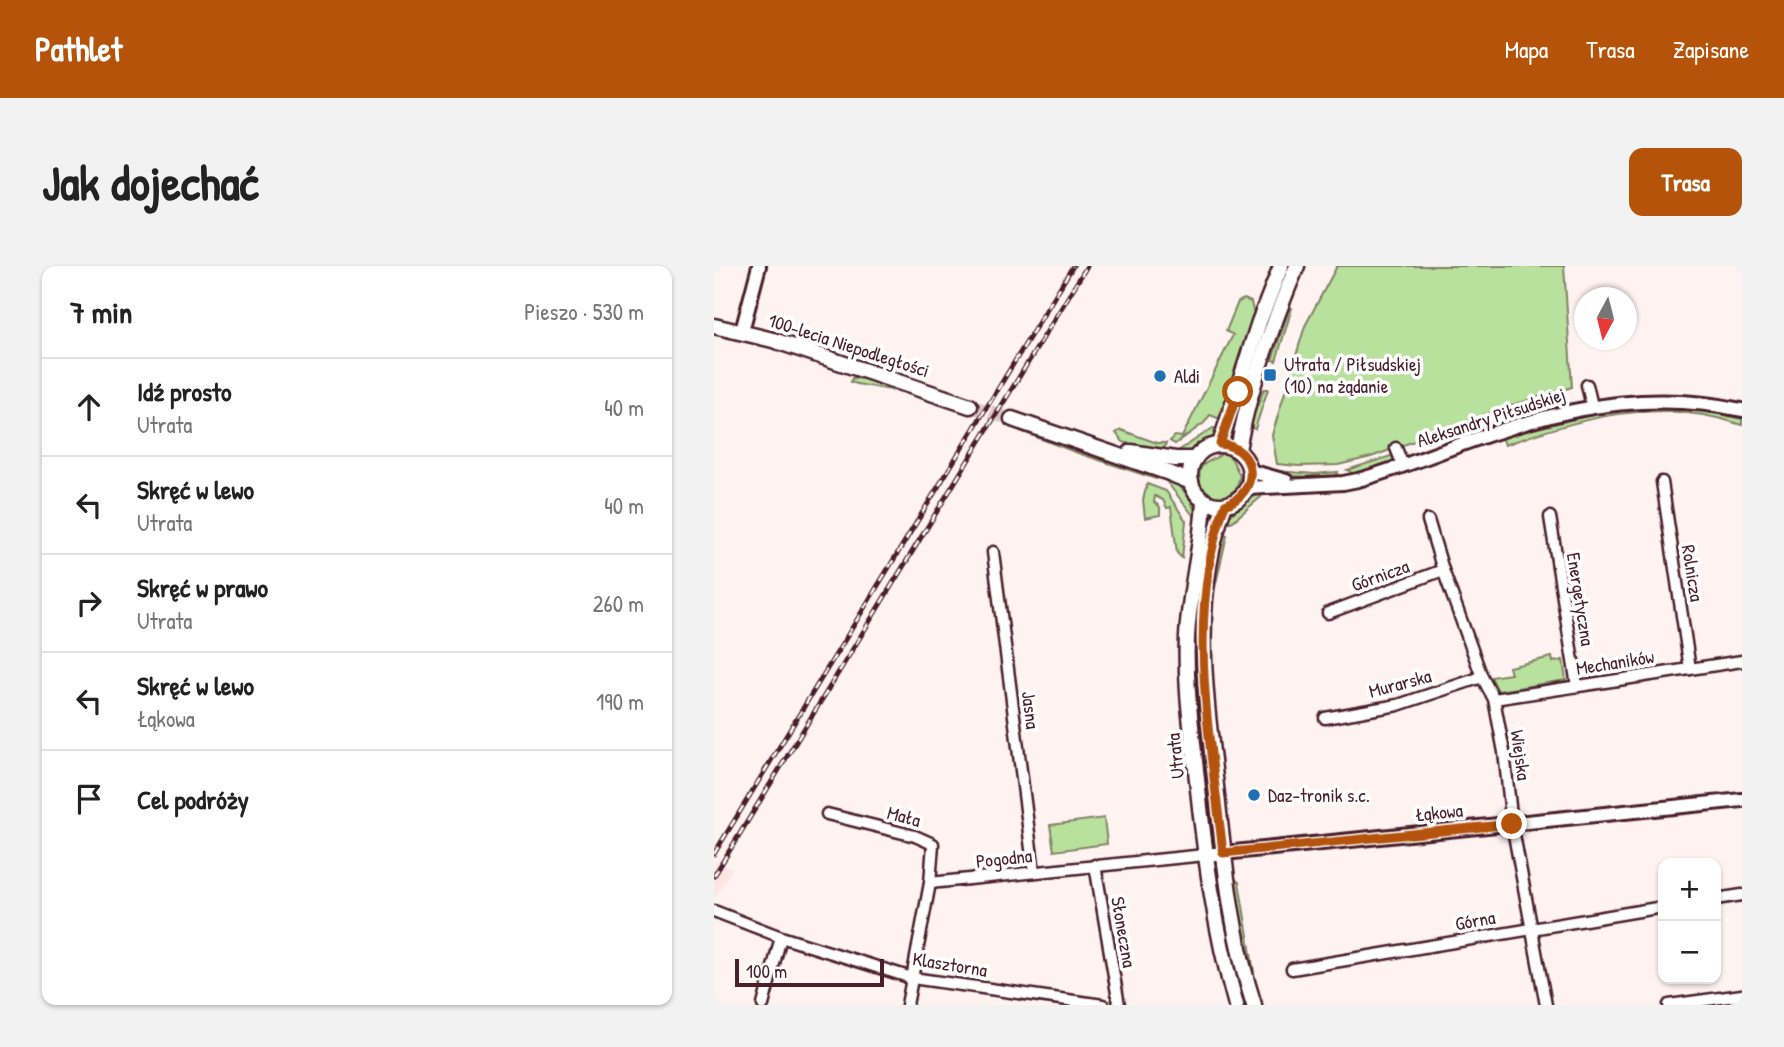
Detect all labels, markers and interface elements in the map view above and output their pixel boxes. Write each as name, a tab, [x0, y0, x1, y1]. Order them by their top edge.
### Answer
text: Pathlet	[35, 27, 122, 71]
text: Mapa	[1505, 33, 1548, 65]
text: Trasa	[1586, 33, 1635, 65]
text: Zapisane	[1673, 33, 1749, 65]
button: Trasa	[1629, 148, 1742, 216]
text: Jak dojechać	[42, 149, 259, 215]
north arrow	[1574, 287, 1637, 350]
text: 7 min	[70, 292, 132, 332]
text: Pieszo · 530 m	[524, 296, 644, 327]
street label: 100-lecia Niepodległości	[765, 307, 933, 383]
place label: Utrata / Piłsudskiej (10) na żądanie	[1284, 351, 1421, 399]
place label: Aldi	[1174, 363, 1200, 389]
marker: Utrata / Piłsudskiej (10) na żądanie	[1262, 367, 1278, 383]
marker: Aldi	[1152, 368, 1168, 384]
text: Idź prosto	[137, 374, 231, 409]
route start	[1222, 376, 1253, 407]
street label: Aleksandry Piłsudskiej	[1413, 381, 1569, 453]
icon: ahead	[70, 388, 108, 426]
text: 40 m	[604, 392, 644, 423]
text: Utrata	[137, 409, 192, 440]
text: Skręć w lewo	[137, 472, 254, 507]
icon: left	[70, 486, 108, 524]
text: 40 m	[604, 490, 644, 521]
text: Utrata	[137, 507, 192, 538]
street label: Rolnicza	[1676, 543, 1710, 604]
street label: Energetyczna	[1561, 551, 1601, 648]
street label: Górnicza	[1347, 552, 1413, 597]
text: Skręć w prawo	[137, 570, 268, 605]
icon: right	[70, 584, 108, 622]
text: 260 m	[593, 588, 644, 619]
text: Utrata	[137, 605, 192, 636]
street label: Mechaników	[1574, 643, 1656, 681]
street label: Murarska	[1366, 662, 1435, 704]
text: Skręć w lewo	[137, 668, 254, 703]
icon: left	[70, 682, 108, 720]
text: 190 m	[596, 686, 644, 717]
street label: Jasna	[1016, 690, 1046, 731]
text: Łąkowa	[137, 703, 195, 734]
street label: Wiejska	[1505, 728, 1537, 782]
street label: Utrata	[1160, 731, 1190, 780]
icon: arrive	[70, 780, 108, 818]
text: Cel podróży	[137, 782, 249, 817]
place label: Daz-tronik s.c.	[1268, 782, 1370, 808]
marker: Daz-tronik s.c.	[1246, 787, 1262, 803]
street label: Łąkowa	[1414, 797, 1465, 827]
street label: Mała	[884, 799, 924, 833]
route end	[1496, 808, 1527, 839]
street label: Pogodna	[975, 842, 1034, 874]
map controls	[1658, 858, 1721, 984]
button: +	[1658, 858, 1721, 921]
street label: Słoneczna	[1105, 895, 1143, 970]
street label: Górna	[1453, 904, 1498, 936]
button: −	[1658, 921, 1721, 984]
street label: Klasztorna	[911, 945, 990, 983]
scale bar	[735, 956, 884, 988]
text: 100 m	[746, 958, 787, 984]

